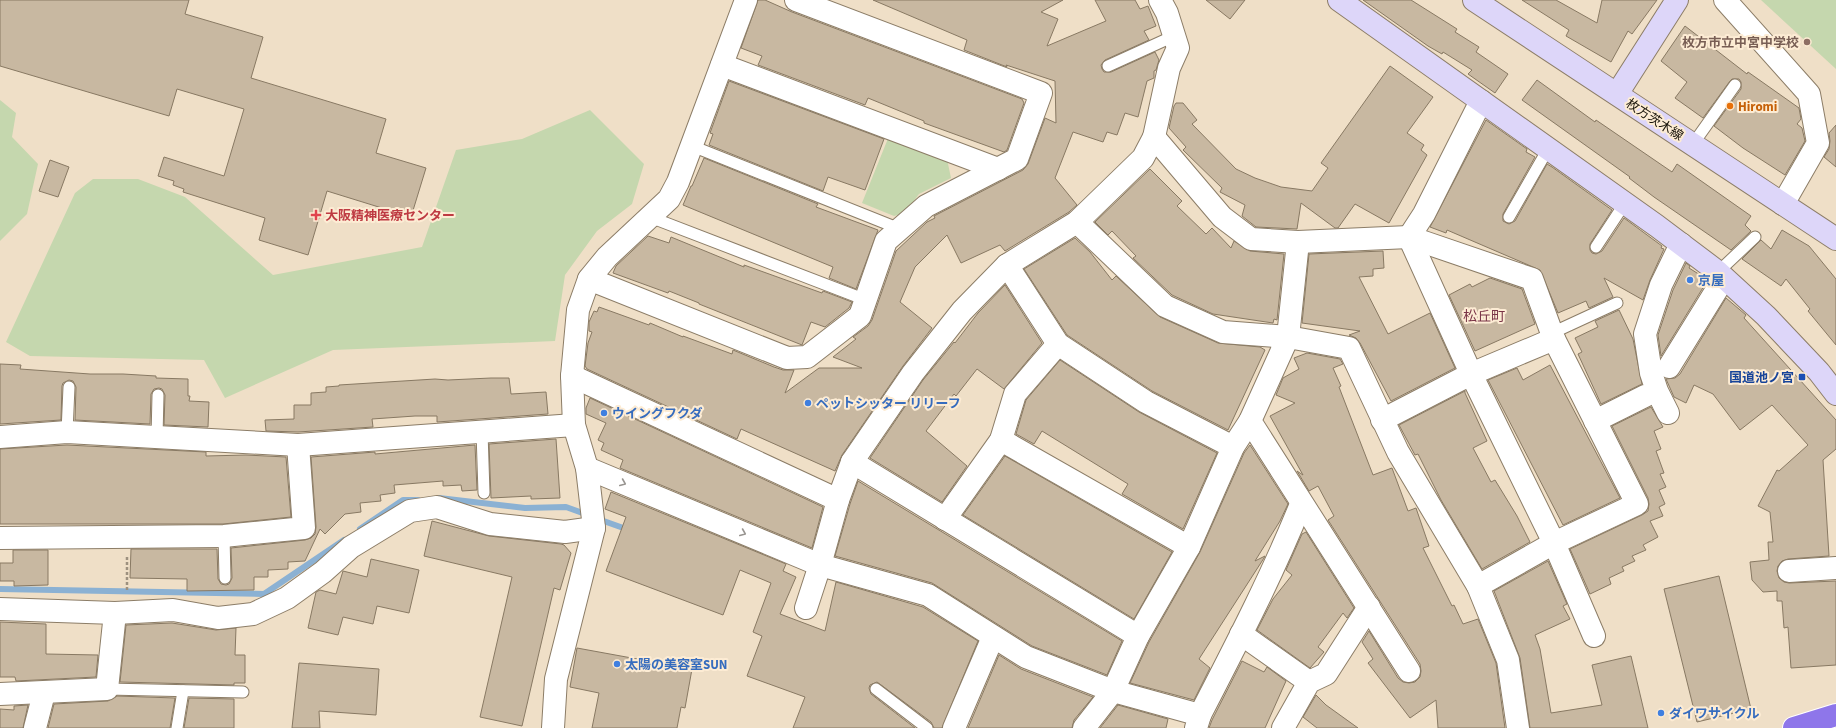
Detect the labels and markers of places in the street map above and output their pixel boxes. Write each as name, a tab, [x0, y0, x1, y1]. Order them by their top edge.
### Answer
place label: 枚方市立中宮中学校	[1682, 34, 1799, 52]
marker: 枚方市立中宮中学校	[1802, 37, 1812, 47]
place label: Hiromi	[1738, 98, 1777, 116]
marker: Hiromi	[1725, 101, 1735, 111]
place label: 大阪精神医療センター	[325, 207, 455, 225]
marker: 大阪精神医療センター	[310, 209, 322, 221]
place label: 京屋	[1698, 272, 1724, 290]
marker: 京屋	[1685, 275, 1695, 285]
place label: 国道池ノ宮	[1729, 369, 1794, 387]
marker: 国道池ノ宮	[1797, 372, 1807, 382]
place label: ペットシッター リリーフ	[816, 395, 961, 413]
marker: ペットシッター リリーフ	[803, 398, 813, 408]
place label: ウイングフクダ	[612, 405, 702, 423]
marker: ウイングフクダ	[599, 408, 609, 418]
place label: 太陽の美容室SUN	[625, 656, 728, 674]
marker: 太陽の美容室SUN	[612, 659, 622, 669]
place label: ダイワサイクル	[1669, 705, 1759, 723]
marker: ダイワサイクル	[1656, 708, 1666, 718]

